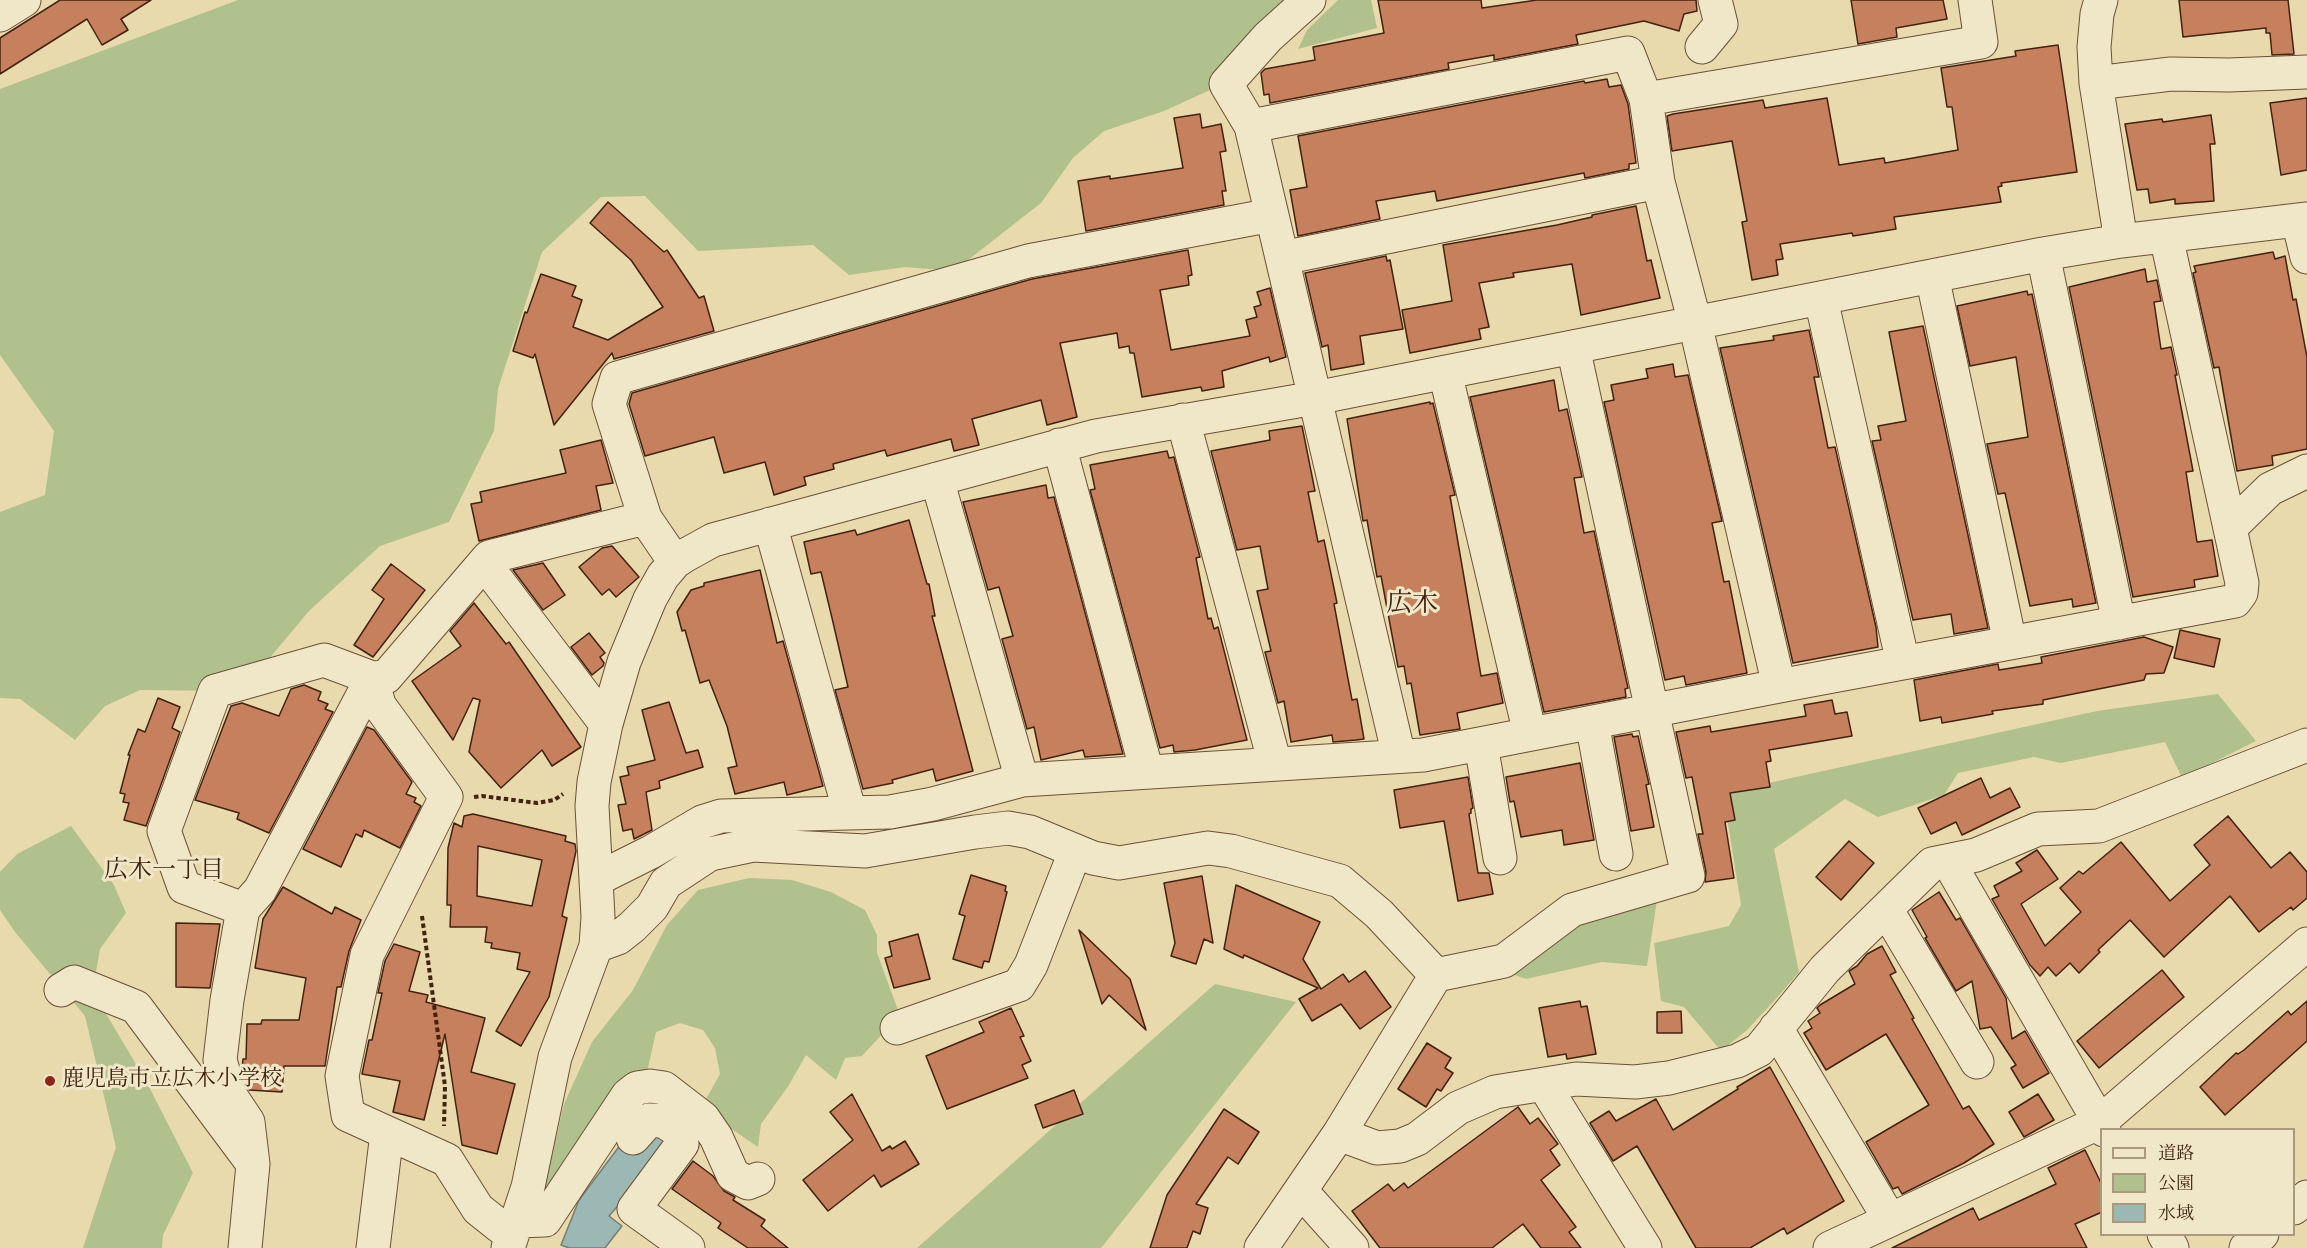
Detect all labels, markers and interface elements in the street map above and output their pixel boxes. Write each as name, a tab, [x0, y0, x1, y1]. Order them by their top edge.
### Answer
district label: 広木	[1386, 591, 1438, 623]
district label: 広木一丁目	[104, 859, 224, 887]
place label: 鹿児島市立広木小学校	[62, 1068, 282, 1094]
marker: 鹿児島市立広木小学校	[43, 1074, 57, 1088]
legend	[2100, 1128, 2295, 1236]
text: 道路	[2158, 1142, 2194, 1168]
text: 公園	[2158, 1172, 2194, 1198]
text: 水域	[2158, 1202, 2194, 1228]

